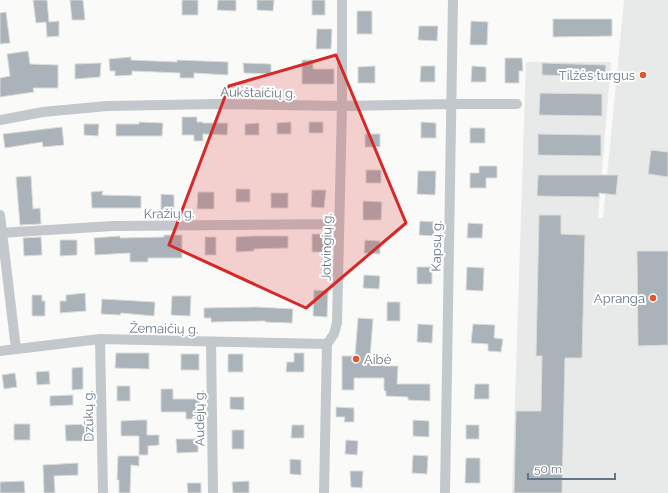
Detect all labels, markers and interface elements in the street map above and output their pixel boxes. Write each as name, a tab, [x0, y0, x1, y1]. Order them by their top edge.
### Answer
place label: Tilžės turgus	[559, 68, 635, 83]
marker: Tilžės turgus	[638, 70, 648, 80]
street label: Aukštaičių g.	[220, 84, 296, 101]
street label: Kražių g.	[144, 206, 195, 221]
street label: Jotvingių g.	[318, 213, 335, 281]
street label: Kapsų g.	[429, 220, 444, 272]
place label: Apranga	[594, 291, 645, 306]
marker: Apranga	[648, 293, 658, 303]
street label: Žemaičių g.	[129, 320, 199, 337]
place label: Aibė	[364, 352, 392, 367]
marker: Aibė	[351, 354, 361, 364]
street label: Dzūkų g.	[81, 390, 96, 442]
street label: Audėjų g.	[192, 390, 207, 446]
scale bar	[528, 455, 615, 481]
text: 50 m	[534, 462, 562, 476]

